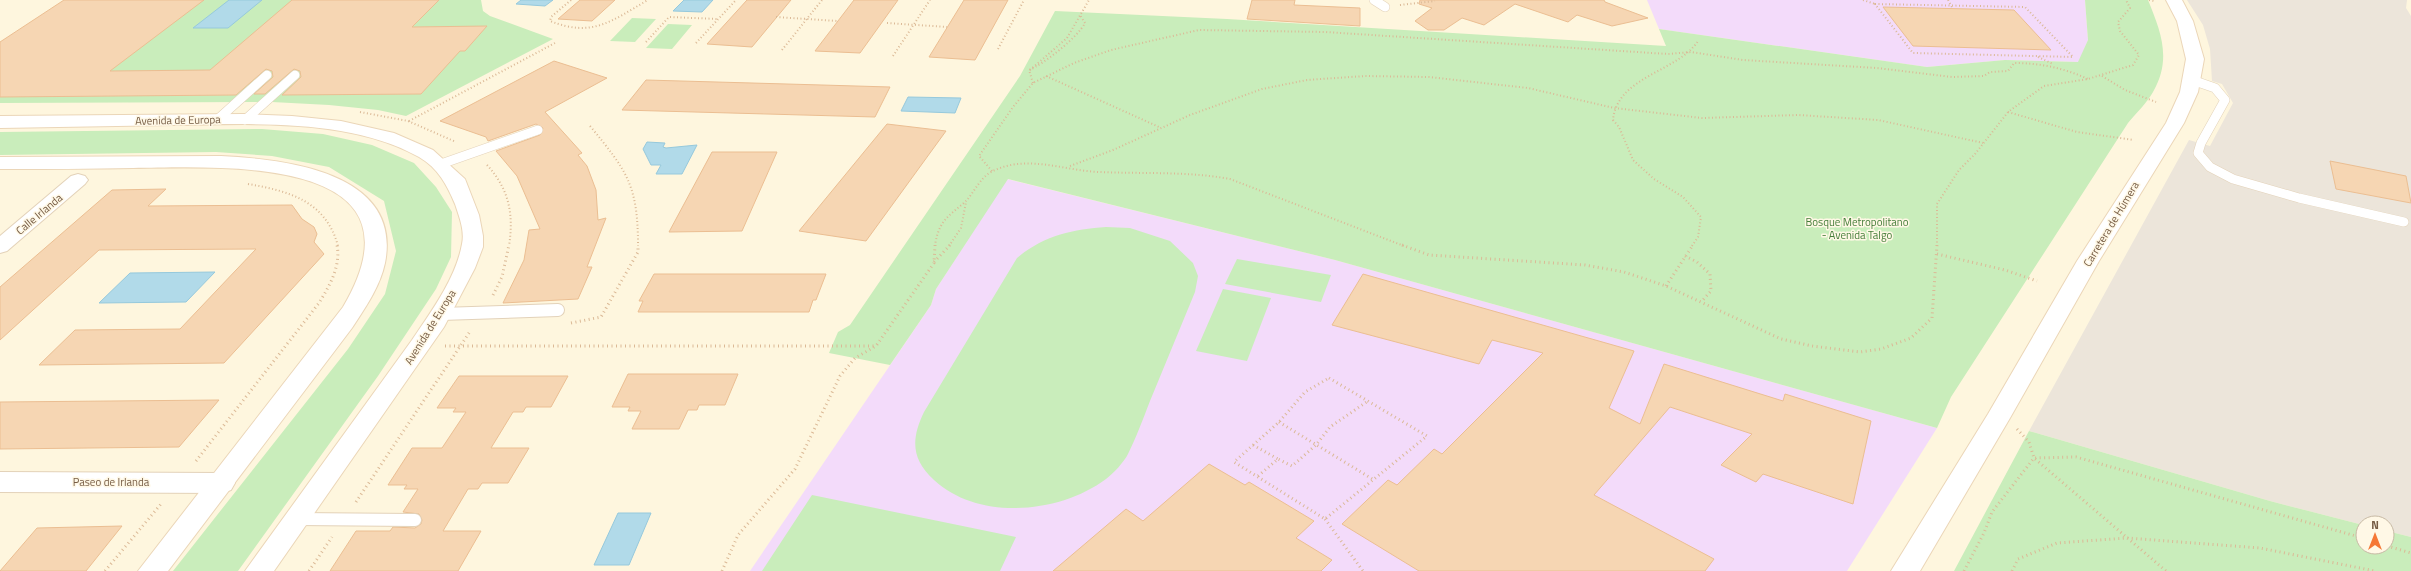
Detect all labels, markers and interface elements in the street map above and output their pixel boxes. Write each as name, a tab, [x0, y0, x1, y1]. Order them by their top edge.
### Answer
street label: Avenida de Europa	[135, 111, 221, 129]
street label: Carretera de Húmera	[2079, 178, 2143, 270]
street label: Calle Irlanda	[12, 189, 66, 238]
park label: Bosque Metropolitano - Avenida Talgo	[1805, 214, 1909, 243]
street label: Avenida de Europa	[401, 286, 460, 368]
street label: Paseo de Irlanda	[73, 474, 150, 490]
north arrow	[2355, 515, 2395, 555]
text: N	[2371, 517, 2379, 533]

